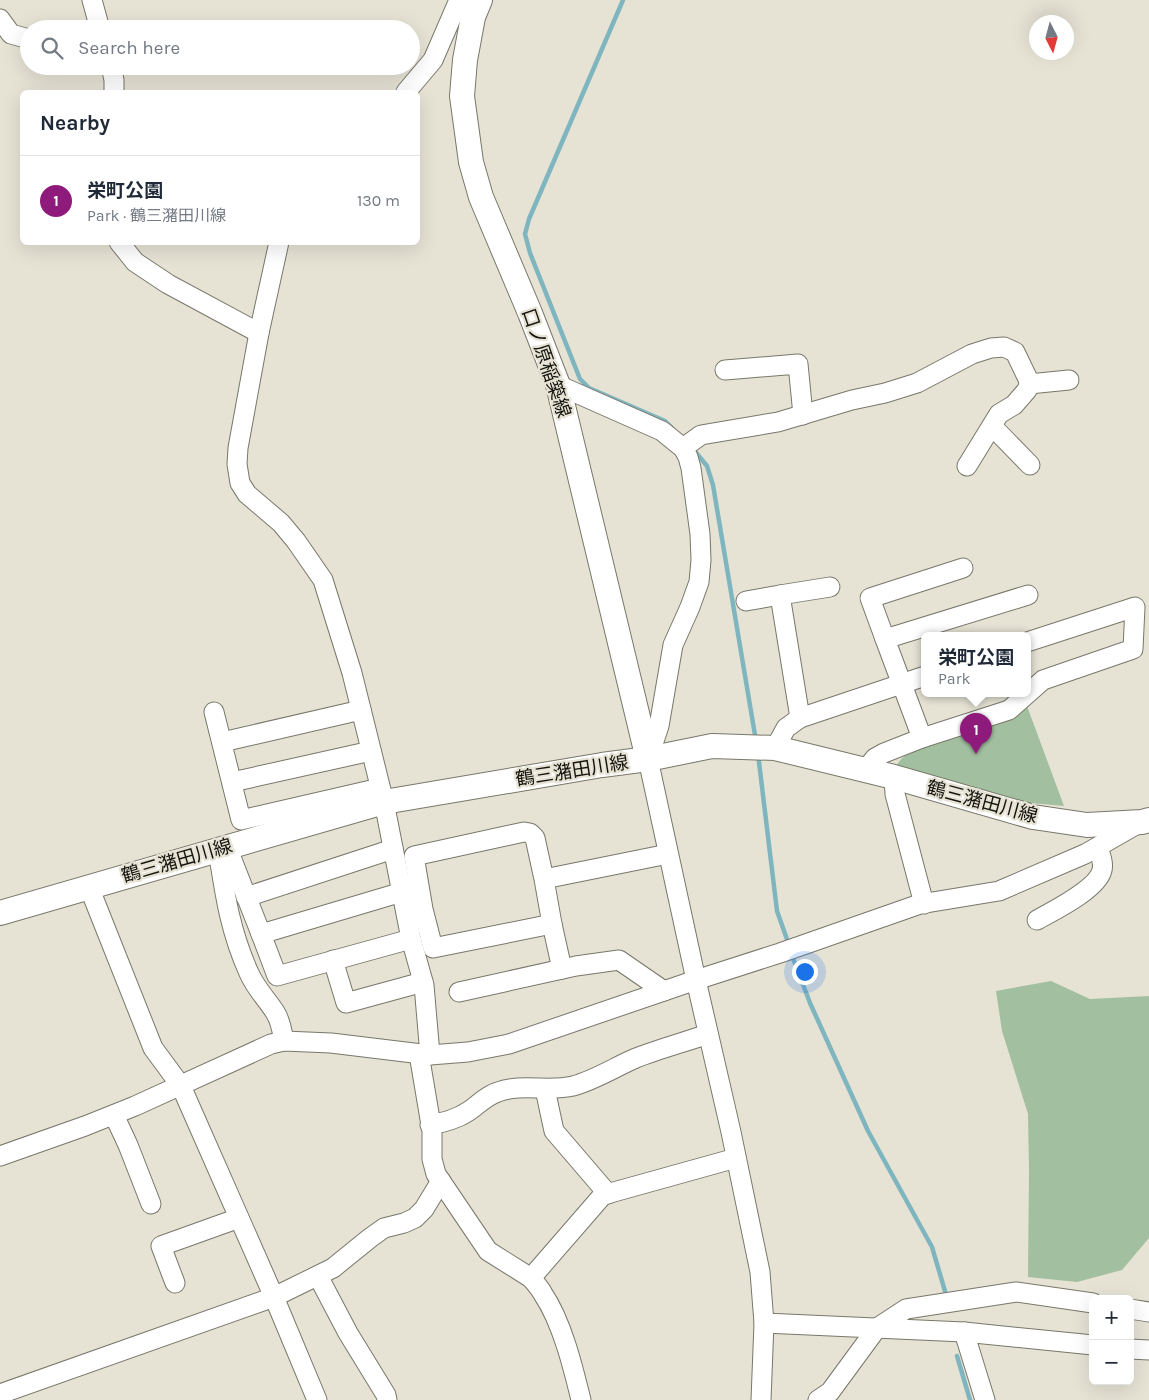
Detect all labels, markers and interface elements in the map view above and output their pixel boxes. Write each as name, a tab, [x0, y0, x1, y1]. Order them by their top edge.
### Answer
north arrow	[1029, 15, 1074, 60]
search box	[20, 20, 420, 75]
icon: search	[38, 34, 66, 62]
text: Search here	[78, 37, 180, 59]
text: Nearby	[40, 111, 110, 135]
text: 栄町公園	[87, 180, 163, 202]
text: 1	[53, 191, 59, 210]
text: 130 m	[357, 191, 400, 210]
text: Park · 鶴三潴田川線	[87, 206, 226, 225]
street label: 口ノ原稲築線	[517, 306, 575, 420]
popup	[921, 632, 1031, 697]
text: 栄町公園	[938, 647, 1014, 669]
text: Park	[938, 669, 970, 688]
pin: 1	[960, 713, 992, 754]
street label: 鶴三潴田川線	[514, 751, 630, 791]
street label: 鶴三潴田川線	[924, 777, 1040, 827]
street label: 鶴三潴田川線	[119, 835, 235, 887]
your location	[792, 959, 818, 985]
map controls	[1089, 1295, 1134, 1385]
button: +	[1089, 1295, 1134, 1340]
button: −	[1089, 1340, 1134, 1385]

